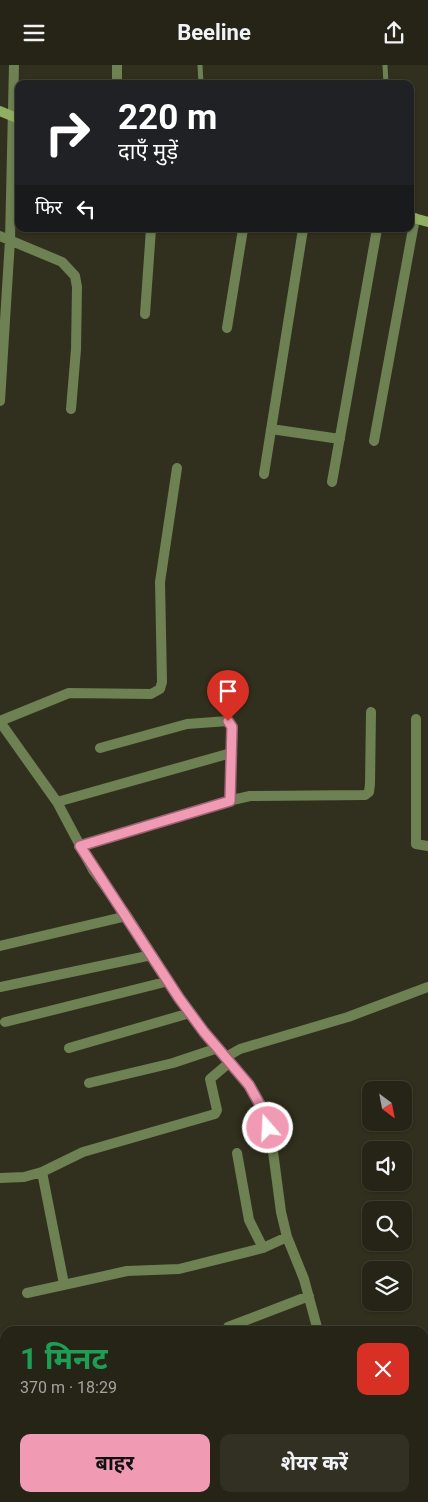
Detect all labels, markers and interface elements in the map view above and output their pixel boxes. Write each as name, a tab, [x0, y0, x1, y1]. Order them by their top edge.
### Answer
icon: menu	[20, 19, 48, 47]
icon: share	[380, 19, 408, 47]
text: Beeline	[177, 20, 251, 45]
text: 220 m	[118, 97, 217, 138]
icon: right	[35, 100, 100, 165]
text: दाएँ मुड़ें	[118, 139, 178, 164]
icon: left	[72, 195, 100, 223]
text: फिर	[35, 196, 62, 219]
pin	[207, 670, 249, 721]
icon: arrive	[214, 677, 242, 705]
north arrow	[362, 1081, 412, 1131]
map controls	[362, 1081, 412, 1311]
position arrow	[241, 1101, 293, 1153]
button: sound	[362, 1141, 412, 1191]
button: search	[362, 1201, 412, 1251]
button: layers	[362, 1261, 412, 1311]
text: 1 मिनट	[20, 1341, 108, 1376]
button: close	[357, 1343, 409, 1395]
text: 370 m · 18:29	[20, 1378, 117, 1397]
button: बाहर	[20, 1434, 210, 1492]
button: शेयर करें	[220, 1434, 409, 1492]

